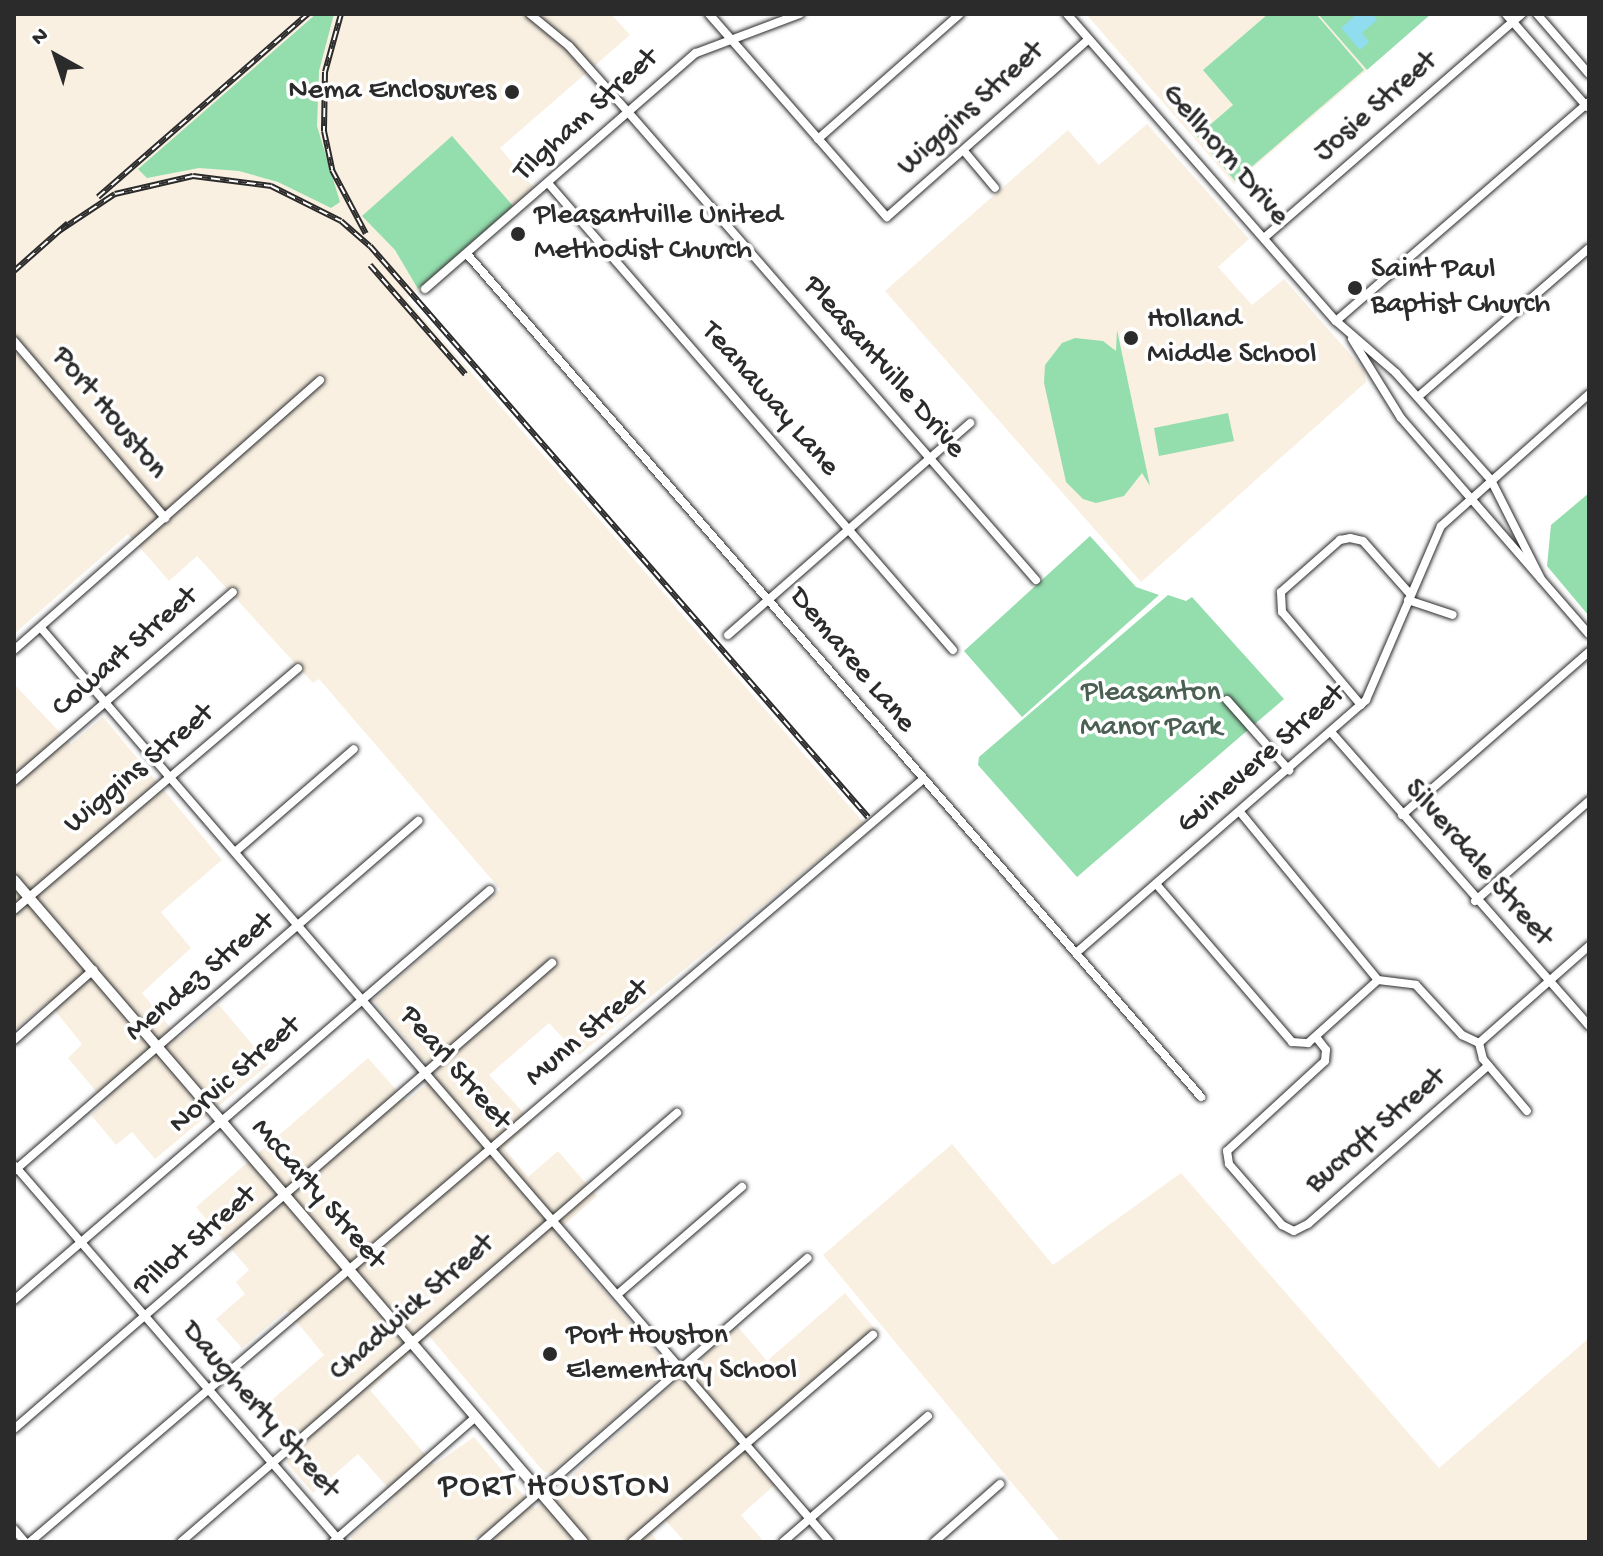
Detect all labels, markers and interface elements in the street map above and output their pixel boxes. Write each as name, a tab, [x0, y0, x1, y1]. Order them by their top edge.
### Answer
north arrow	[16, 16, 96, 96]
text: N	[27, 23, 54, 52]
street label: Wiggins Street	[891, 35, 1053, 185]
street label: Tilgham Street	[507, 41, 667, 191]
street label: Josie Street	[1308, 45, 1446, 171]
place label: Nema Enclosures	[288, 74, 496, 110]
street label: Gellhorn Drive	[1152, 78, 1296, 234]
marker: Nema Enclosures	[503, 83, 521, 101]
place label: Pleasantville United Methodist Church	[534, 199, 782, 270]
marker: Pleasantville United Methodist Church	[509, 225, 527, 243]
place label: Saint Paul Baptist Church	[1371, 253, 1550, 324]
street label: Pleasantville Drive	[794, 269, 972, 467]
marker: Saint Paul Baptist Church	[1346, 279, 1364, 297]
place label: Holland Middle School	[1147, 303, 1317, 374]
street label: Teanaway Lane	[692, 315, 846, 485]
marker: Holland Middle School	[1122, 329, 1140, 347]
street label: Port Houston	[42, 340, 174, 488]
street label: Cowart Street	[46, 580, 206, 726]
street label: Demaree Lane	[780, 581, 922, 741]
park label: Pleasanton Manor Park	[1080, 676, 1222, 746]
street label: Guinevere Street	[1171, 677, 1353, 843]
street label: Wiggins Street	[58, 697, 222, 843]
street label: Silverdale Street	[1395, 773, 1559, 955]
street label: Mendez Street	[119, 905, 283, 1051]
street label: Munn Street	[519, 972, 657, 1096]
street label: Pearl Street	[390, 999, 518, 1139]
street label: Norvic Street	[163, 1009, 309, 1143]
street label: Bucroft Street	[1299, 1061, 1455, 1203]
street label: McCarty Street	[242, 1112, 392, 1278]
street label: Pillot Street	[127, 1179, 265, 1305]
street label: Chadwick Street	[323, 1228, 503, 1390]
street label: Daugherty Street	[172, 1315, 346, 1507]
place label: Port Houston Elementary School	[566, 1319, 797, 1390]
marker: Port Houston Elementary School	[541, 1345, 559, 1363]
district label: PORT HOUSTON	[438, 1469, 672, 1509]

